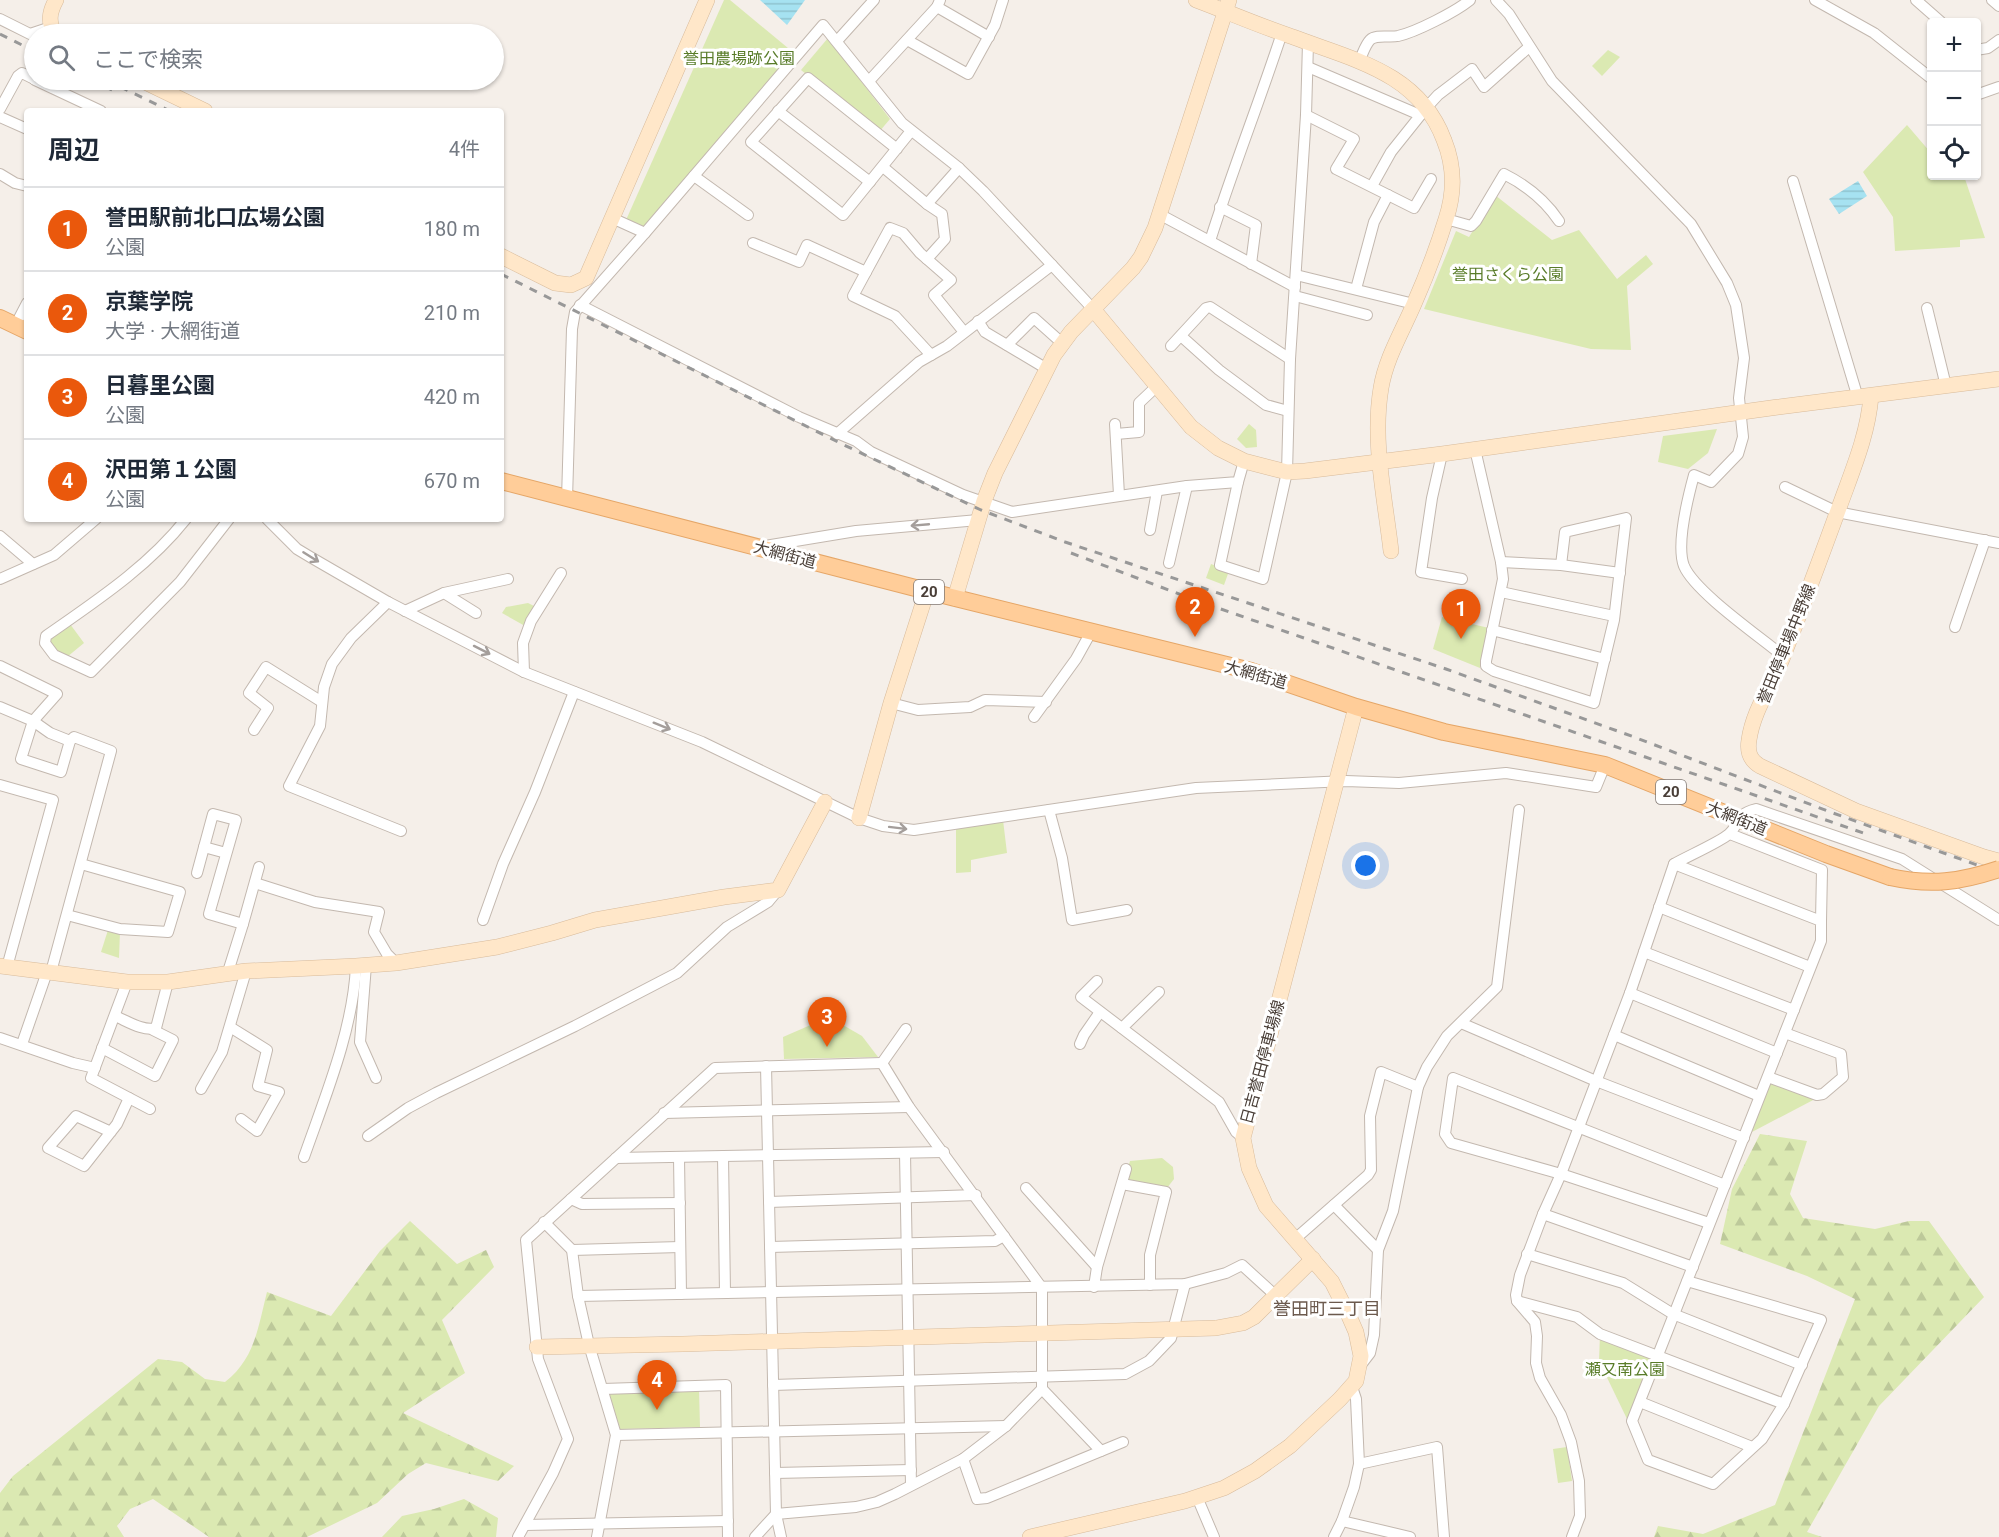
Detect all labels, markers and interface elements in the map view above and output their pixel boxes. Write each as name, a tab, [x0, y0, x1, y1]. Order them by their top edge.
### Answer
map controls	[1927, 18, 1981, 180]
button: +	[1927, 18, 1981, 72]
search box	[24, 24, 504, 90]
icon: search	[45, 41, 78, 74]
text: ここで検索	[93, 47, 203, 72]
park label: 誉田農場跡公園	[683, 49, 795, 68]
button: −	[1927, 72, 1981, 126]
button: locate	[1927, 126, 1981, 180]
text: 周辺	[48, 135, 100, 165]
text: 4件	[449, 137, 480, 161]
text: 誉田駅前北口広場公園	[105, 205, 325, 230]
text: 1	[62, 217, 73, 241]
text: 180 m	[424, 217, 480, 241]
text: 公園	[105, 235, 145, 259]
park label: 誉田さくら公園	[1452, 265, 1564, 284]
text: 京葉学院	[105, 289, 193, 314]
text: 2	[62, 301, 73, 325]
text: 210 m	[424, 301, 480, 325]
text: 大学 · 大網街道	[105, 319, 240, 343]
text: 日暮里公園	[105, 373, 215, 398]
text: 3	[62, 385, 73, 409]
text: 420 m	[424, 385, 480, 409]
text: 公園	[105, 403, 145, 427]
text: 沢田第１公園	[105, 457, 237, 482]
text: 4	[62, 469, 73, 493]
text: 670 m	[424, 469, 480, 493]
text: 公園	[105, 487, 145, 511]
one-way arrow	[911, 520, 931, 531]
street label: 大網街道	[751, 537, 818, 572]
one-way arrow	[302, 552, 319, 564]
road number: 20	[914, 580, 944, 604]
street label: 誉田停車場中野線	[1754, 581, 1819, 707]
pin: 2	[1176, 588, 1214, 637]
pin: 1	[1442, 590, 1480, 639]
one-way arrow	[473, 645, 491, 657]
street label: 大網街道	[1222, 657, 1289, 692]
one-way arrow	[652, 721, 670, 732]
road number: 20	[1656, 780, 1686, 804]
street label: 大網街道	[1704, 798, 1770, 839]
one-way arrow	[887, 823, 907, 834]
your location	[1351, 851, 1380, 880]
pin: 3	[808, 998, 846, 1047]
street label: 日吉誉田停車場線	[1237, 998, 1288, 1126]
district label: 誉田町三丁目	[1273, 1298, 1381, 1319]
pin: 4	[638, 1360, 676, 1410]
park label: 瀬又南公園	[1585, 1360, 1665, 1379]

